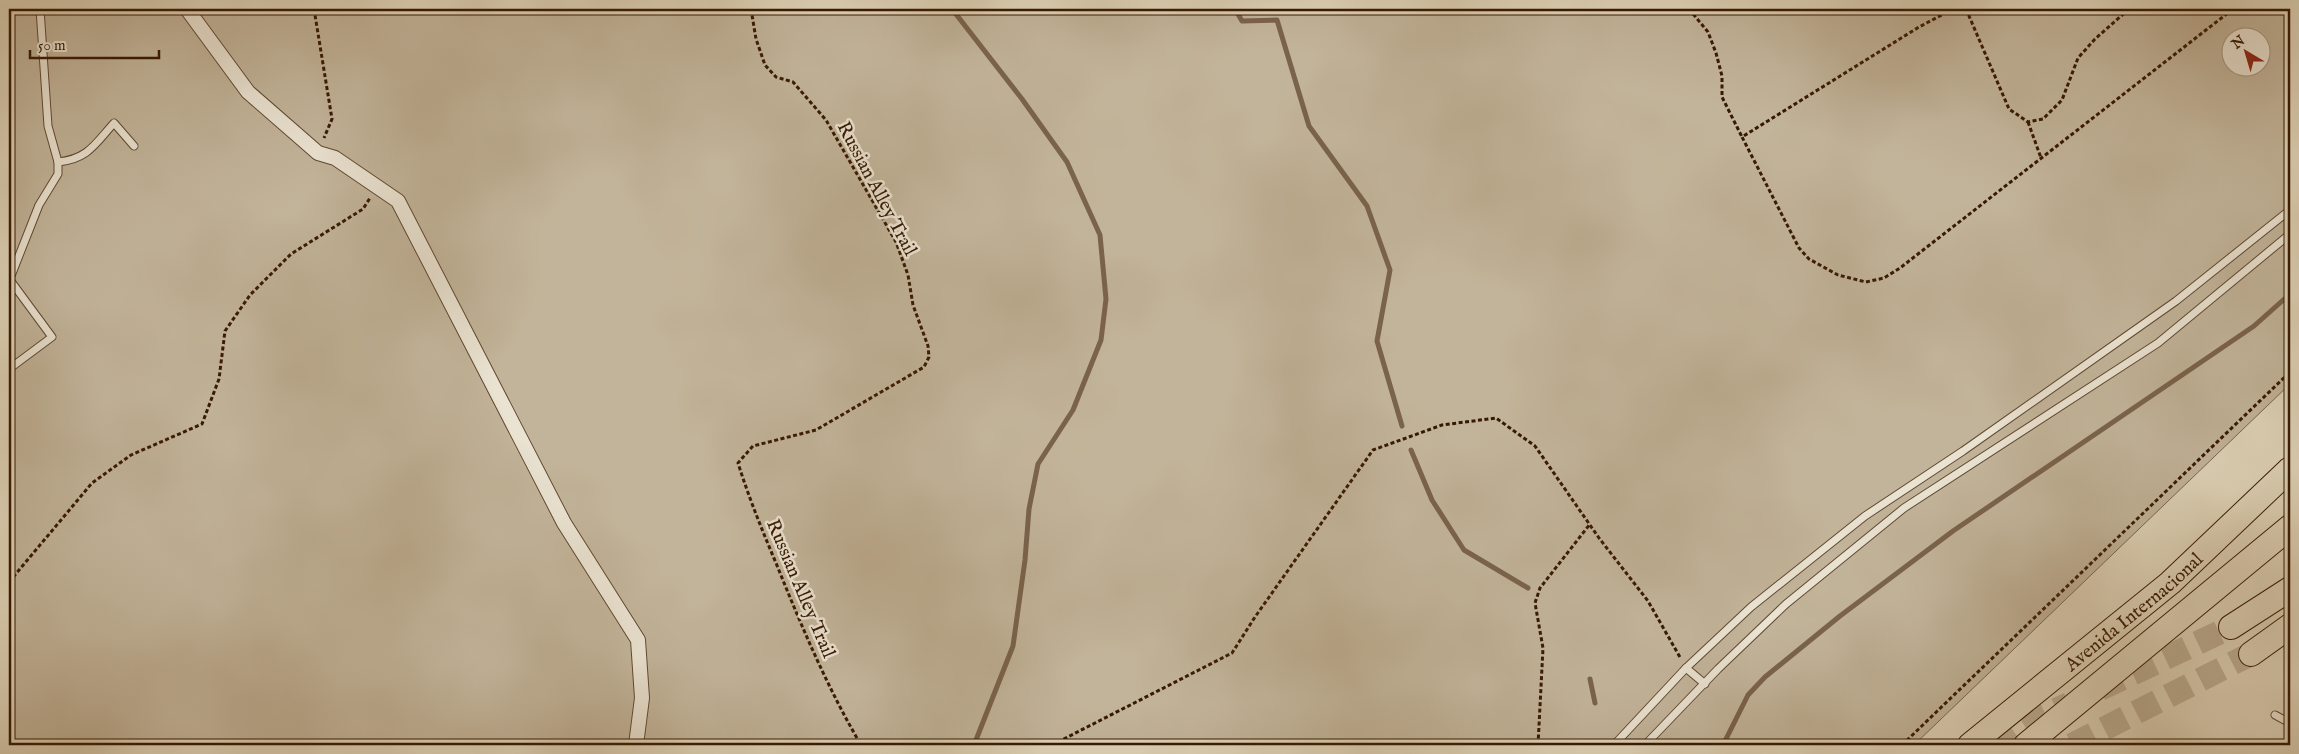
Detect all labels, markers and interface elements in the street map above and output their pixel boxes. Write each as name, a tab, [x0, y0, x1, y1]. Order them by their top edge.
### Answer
scale bar	[30, 28, 159, 60]
north arrow	[2222, 28, 2272, 78]
text: N	[2228, 32, 2249, 54]
text: 50 m	[38, 36, 66, 55]
street label: Russian Alley Trail	[831, 118, 922, 261]
street label: Russian Alley Trail	[760, 516, 841, 662]
street label: Avenida Internacional	[2060, 548, 2209, 678]

